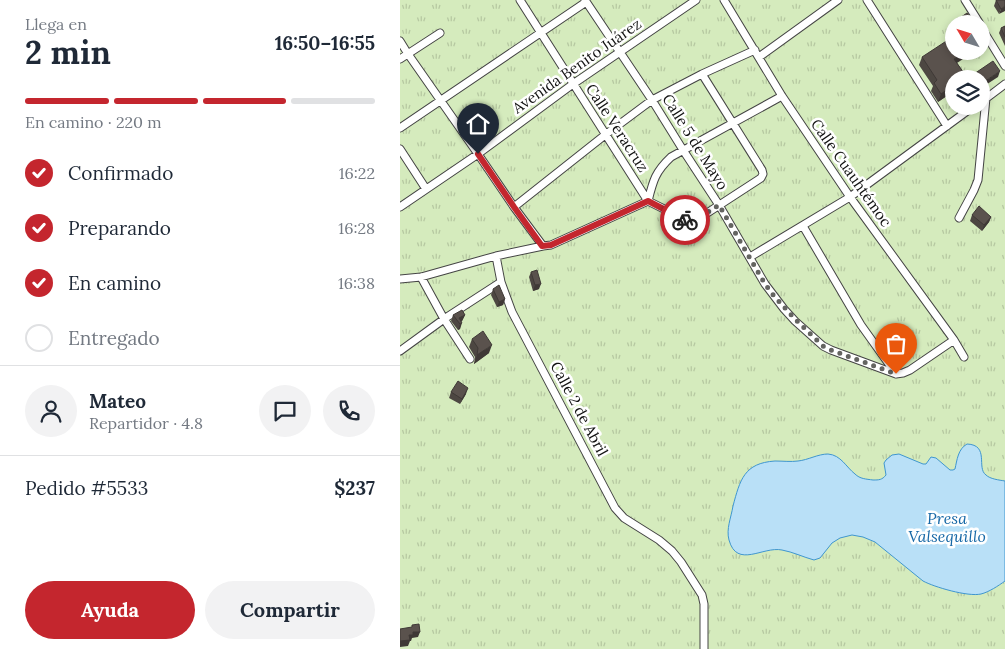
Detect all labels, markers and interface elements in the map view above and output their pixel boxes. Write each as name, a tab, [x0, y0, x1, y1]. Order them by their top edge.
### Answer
text: Llega en	[25, 14, 87, 34]
street label: Avenida Benito Juárez	[508, 14, 645, 118]
north arrow	[945, 15, 990, 60]
map controls	[945, 15, 990, 115]
text: 16:50–16:55	[275, 31, 375, 55]
text: 2 min	[25, 32, 111, 73]
button: layers	[945, 70, 990, 115]
street label: Calle Veracruz	[582, 80, 653, 175]
street label: Calle 5 de Mayo	[658, 90, 733, 193]
pin	[457, 103, 499, 154]
icon: home	[464, 110, 492, 138]
text: En camino · 220 m	[25, 112, 162, 132]
street label: Calle Cuauhtémoc	[807, 115, 896, 230]
icon: check	[25, 159, 53, 187]
text: Confirmado	[68, 161, 173, 185]
text: 16:22	[339, 163, 375, 183]
courier	[660, 195, 710, 245]
icon: bike	[671, 206, 699, 234]
icon: check	[25, 214, 53, 242]
text: Preparando	[68, 216, 171, 240]
text: 16:28	[338, 218, 375, 238]
icon: check	[25, 269, 53, 297]
text: En camino	[68, 271, 161, 295]
text: 16:38	[338, 273, 375, 293]
pin	[875, 323, 917, 374]
text: Entregado	[68, 326, 160, 350]
icon: bag	[882, 330, 910, 358]
street label: Calle 2 de Abril	[547, 358, 612, 459]
button: person	[25, 385, 77, 437]
button: chat	[259, 385, 311, 437]
button: phone	[323, 385, 375, 437]
text: Mateo	[89, 389, 146, 413]
text: Repartidor · 4.8	[89, 413, 203, 433]
text: Pedido #5533	[25, 476, 148, 500]
text: $237	[334, 476, 375, 500]
water label: Presa Valsequillo	[908, 508, 986, 546]
button: Ayuda	[25, 581, 195, 639]
button: Compartir	[205, 581, 375, 639]

